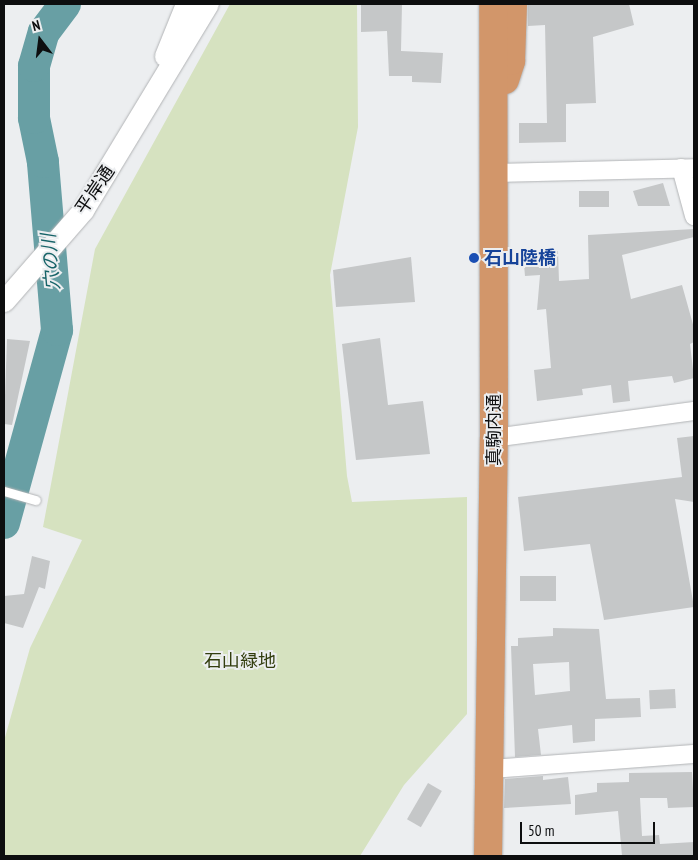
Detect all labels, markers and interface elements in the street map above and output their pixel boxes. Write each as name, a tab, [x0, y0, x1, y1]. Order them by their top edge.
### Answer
north arrow	[15, 15, 65, 65]
text: N	[30, 16, 42, 35]
street label: 平岸通	[71, 162, 119, 218]
water label: 穴の川	[37, 233, 65, 291]
place label: 石山陸橋	[484, 247, 556, 269]
marker: 石山陸橋	[468, 252, 480, 264]
street label: 真駒内通	[483, 394, 505, 466]
park label: 石山緑地	[204, 650, 276, 672]
scale bar	[523, 812, 658, 844]
text: 50 m	[528, 821, 554, 840]

